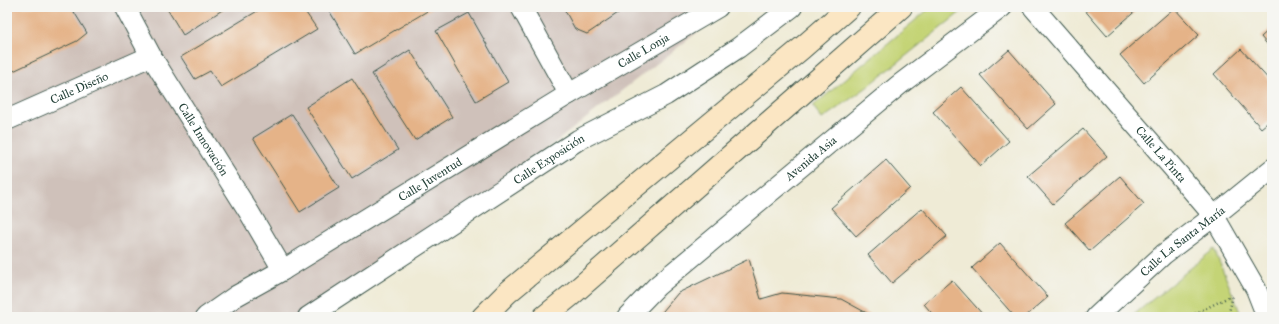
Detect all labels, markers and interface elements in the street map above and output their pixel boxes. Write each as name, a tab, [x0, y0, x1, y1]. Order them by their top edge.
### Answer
street label: Calle Lonja	[615, 30, 672, 71]
street label: Calle Diseño	[48, 69, 110, 107]
street label: Calle Innovación	[175, 100, 232, 179]
street label: Calle La Pinta	[1133, 123, 1190, 186]
street label: Calle Exposición	[511, 131, 587, 187]
street label: Avenida Asia	[781, 132, 840, 184]
street label: Calle Juventud	[396, 155, 464, 204]
street label: Calle La Santa María	[1137, 203, 1228, 280]

